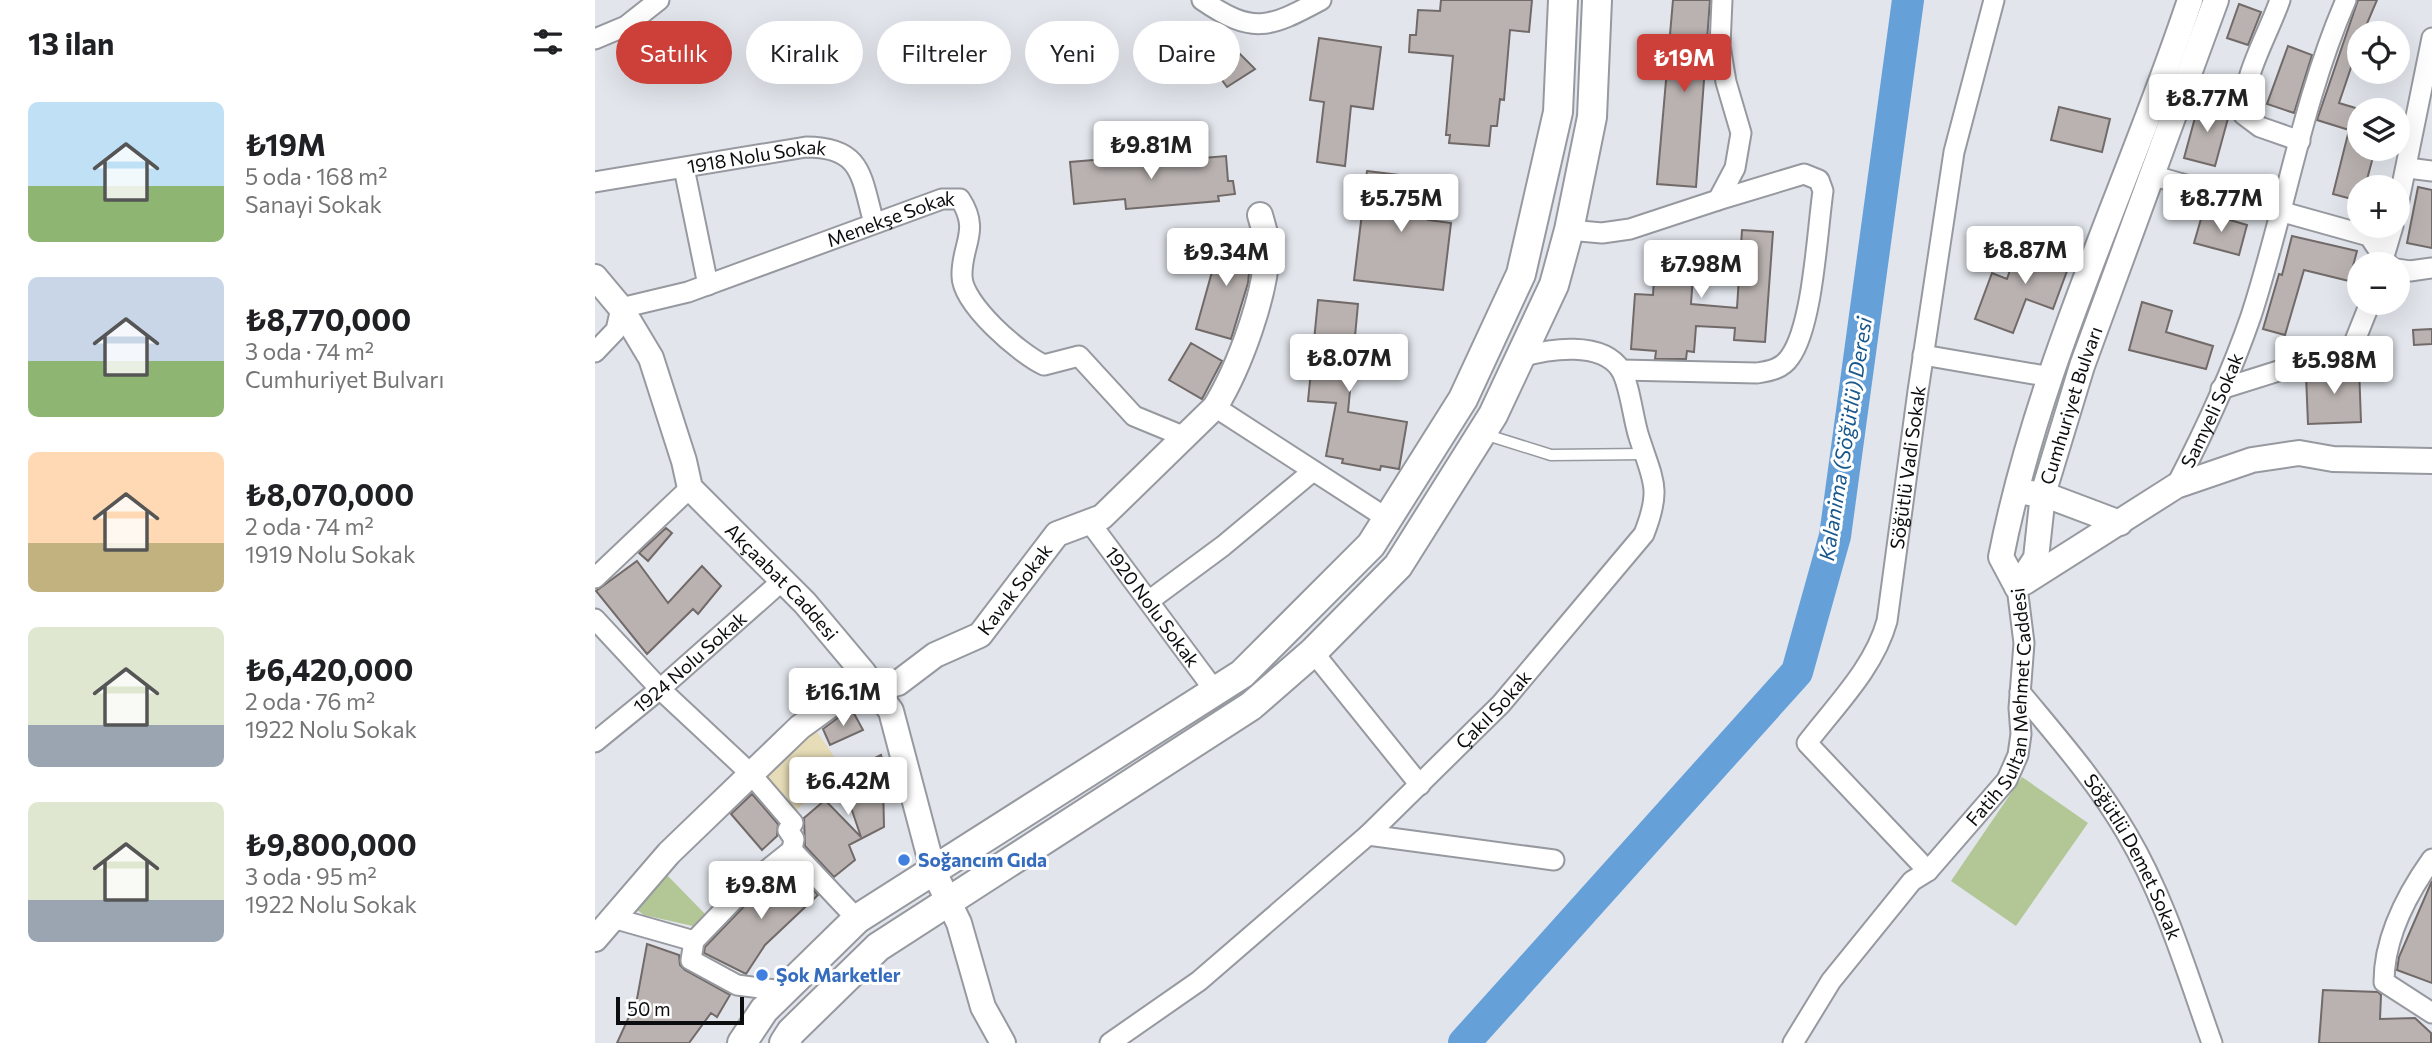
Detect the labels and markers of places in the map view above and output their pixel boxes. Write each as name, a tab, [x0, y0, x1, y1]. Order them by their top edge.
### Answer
pin: ₺19M	[1643, 34, 1725, 94]
pin: ₺8.77M	[2150, 74, 2264, 134]
pin: ₺9.81M	[1094, 122, 1208, 181]
pin: ₺5.75M	[1344, 174, 1458, 234]
pin: ₺8.77M	[2164, 174, 2278, 234]
pin: ₺8.87M	[1968, 226, 2082, 286]
pin: ₺9.34M	[1169, 229, 1283, 288]
pin: ₺7.98M	[1644, 240, 1758, 300]
pin: ₺8.07M	[1292, 334, 1406, 394]
pin: ₺5.98M	[2277, 336, 2391, 396]
pin: ₺16.1M	[786, 668, 900, 728]
pin: ₺6.42M	[791, 758, 905, 817]
place label: Soğancım Gıda	[918, 848, 1047, 871]
marker: Soğancım Gıda	[896, 852, 912, 868]
pin: ₺9.8M	[712, 862, 810, 921]
place label: Şok Marketler	[776, 963, 901, 986]
marker: Şok Marketler	[754, 967, 770, 983]

